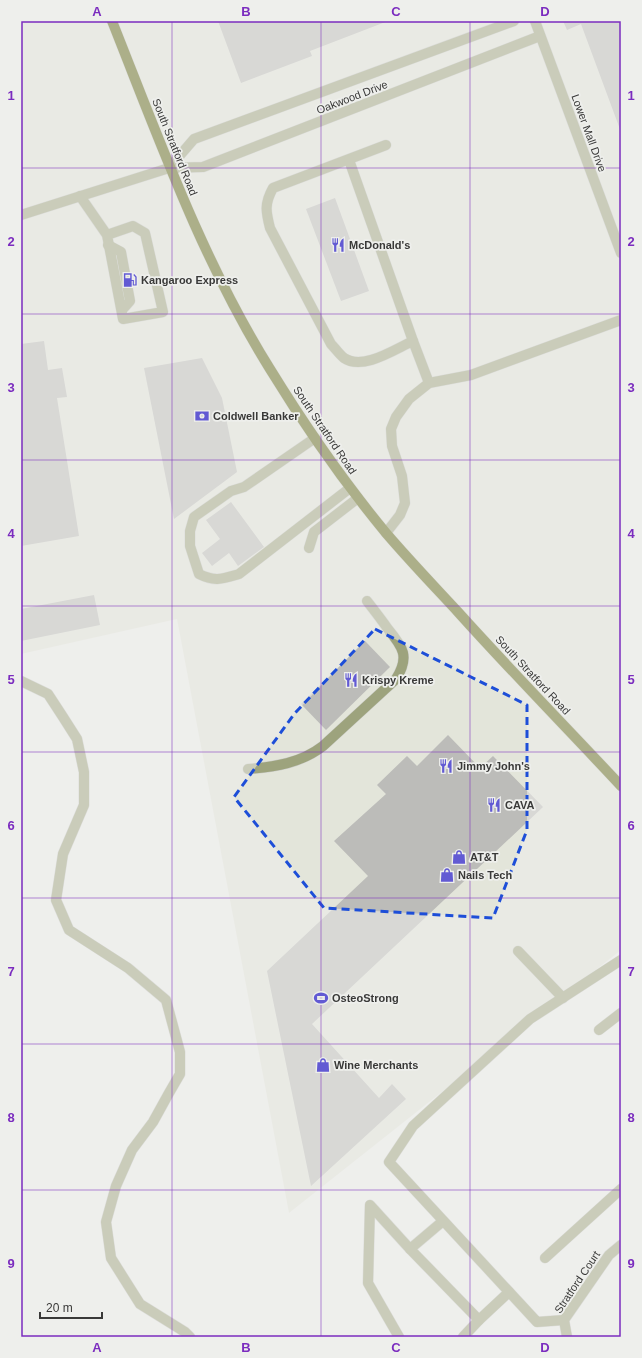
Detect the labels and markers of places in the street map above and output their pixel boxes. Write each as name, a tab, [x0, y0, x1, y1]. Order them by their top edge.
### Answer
restaurant icon: McDonald's	[330, 237, 346, 253]
place label: McDonald's	[349, 239, 410, 251]
fuel station icon: Kangaroo Express	[122, 272, 138, 288]
place label: Kangaroo Express	[141, 274, 238, 286]
bank icon: Coldwell Banker	[194, 408, 210, 424]
place label: Coldwell Banker	[213, 410, 299, 422]
restaurant icon: Krispy Kreme	[343, 672, 359, 688]
place label: Krispy Kreme	[362, 674, 434, 686]
restaurant icon: Jimmy John's	[438, 758, 454, 774]
place label: Jimmy John's	[457, 760, 530, 772]
restaurant icon: CAVA	[486, 797, 502, 813]
place label: CAVA	[505, 799, 535, 811]
shop icon: AT&T	[451, 849, 467, 865]
place label: AT&T	[470, 851, 499, 863]
shop icon: Nails Tech	[439, 867, 455, 883]
place label: Nails Tech	[458, 869, 512, 881]
sports icon: OsteoStrong	[313, 990, 329, 1006]
place label: OsteoStrong	[332, 992, 399, 1004]
shop icon: Wine Merchants	[315, 1057, 331, 1073]
place label: Wine Merchants	[334, 1059, 418, 1071]

